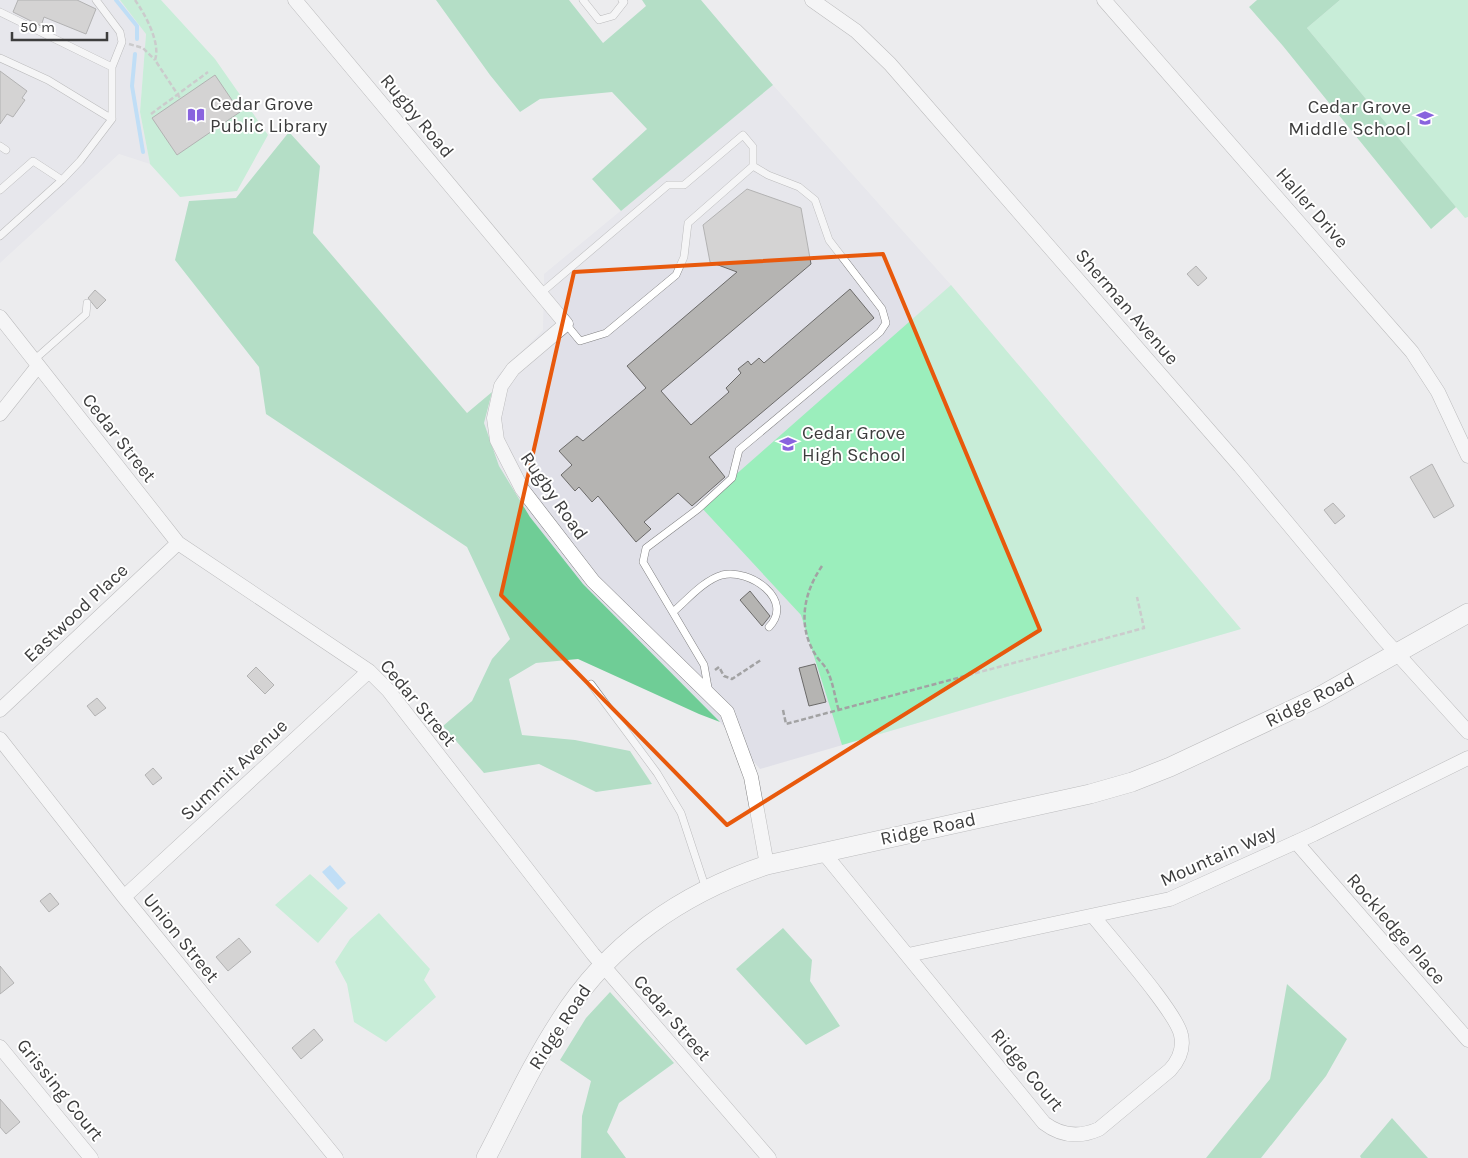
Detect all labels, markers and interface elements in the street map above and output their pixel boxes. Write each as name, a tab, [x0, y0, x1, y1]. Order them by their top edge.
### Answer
scale bar	[12, 10, 108, 42]
text: 50 m	[20, 18, 55, 36]
street label: Rugby Road	[376, 70, 458, 162]
place label: Cedar Grove Public Library	[210, 93, 328, 137]
place label: Cedar Grove Middle School	[1288, 96, 1411, 140]
library icon: Cedar Grove Public Library	[186, 105, 206, 125]
school or university icon: Cedar Grove Middle School	[1415, 108, 1435, 128]
street label: Haller Drive	[1271, 163, 1353, 253]
street label: Sherman Avenue	[1071, 245, 1183, 369]
street label: Cedar Street	[77, 389, 161, 487]
place label: Cedar Grove High School	[802, 422, 906, 466]
school or university icon: Cedar Grove High School	[778, 434, 798, 454]
street label: Rugby Road	[516, 448, 592, 544]
street label: Eastwood Place	[19, 559, 133, 667]
street label: Cedar Street	[375, 655, 461, 751]
street label: Ridge Road	[1262, 668, 1358, 732]
street label: Summit Avenue	[176, 715, 292, 825]
street label: Ridge Road	[878, 808, 978, 850]
street label: Mountain Way	[1157, 821, 1279, 891]
street label: Rockledge Place	[1342, 869, 1450, 989]
street label: Union Street	[138, 889, 224, 987]
street label: Cedar Street	[629, 971, 715, 1065]
street label: Ridge Road	[524, 980, 596, 1074]
street label: Ridge Court	[986, 1024, 1068, 1116]
street label: Grissing Court	[12, 1035, 108, 1145]

